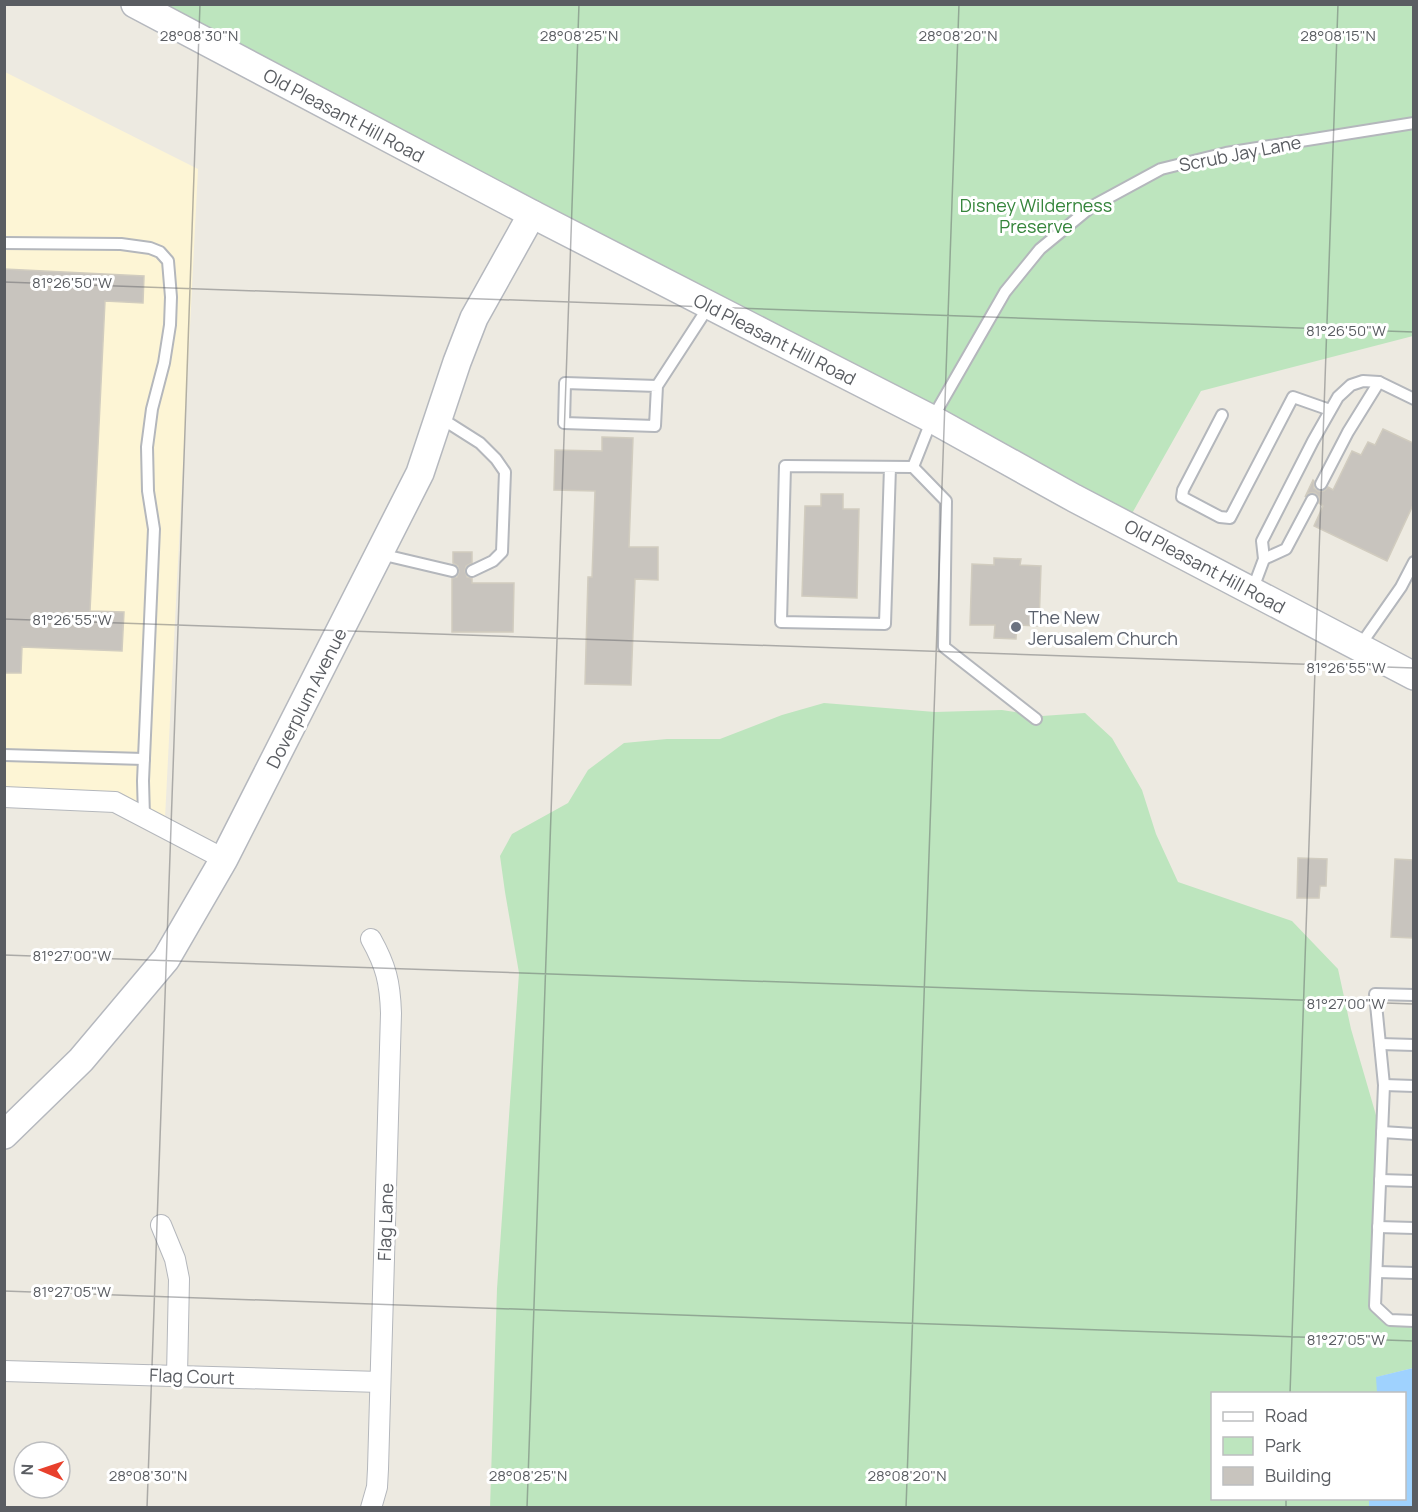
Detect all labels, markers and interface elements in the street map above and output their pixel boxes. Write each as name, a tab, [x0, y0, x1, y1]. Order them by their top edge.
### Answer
text: 28°08'30"N	[160, 25, 238, 46]
text: 28°08'25"N	[540, 25, 618, 46]
text: 28°08'20"N	[919, 25, 997, 46]
text: 28°08'15"N	[1300, 25, 1376, 46]
street label: Old Pleasant Hill Road	[259, 62, 429, 168]
street label: Scrub Jay Lane	[1177, 129, 1303, 177]
park label: Disney Wilderness Preserve	[960, 193, 1112, 238]
text: 81°26'50"W	[32, 272, 112, 293]
street label: Old Pleasant Hill Road	[690, 288, 860, 390]
text: 81°26'50"W	[1306, 320, 1386, 341]
street label: Old Pleasant Hill Road	[1120, 513, 1290, 619]
place label: The New Jerusalem Church	[1028, 605, 1178, 650]
text: 81°26'55"W	[32, 609, 112, 630]
marker: The New Jerusalem Church	[1009, 620, 1023, 634]
street label: Doverplum Avenue	[260, 624, 352, 772]
text: 81°26'55"W	[1306, 657, 1386, 678]
text: 81°27'00"W	[33, 945, 111, 966]
text: 81°27'00"W	[1307, 993, 1385, 1014]
street label: Flag Lane	[372, 1183, 398, 1261]
text: 81°27'05"W	[33, 1281, 111, 1302]
text: 81°27'05"W	[1307, 1329, 1385, 1350]
street label: Flag Court	[149, 1363, 235, 1389]
legend	[1211, 1392, 1406, 1500]
text: Road	[1265, 1403, 1308, 1427]
text: Park	[1265, 1433, 1302, 1457]
north arrow	[12, 1440, 72, 1500]
text: N	[16, 1463, 38, 1476]
text: Building	[1265, 1463, 1331, 1487]
text: 28°08'30"N	[109, 1465, 187, 1486]
text: 28°08'25"N	[489, 1465, 567, 1486]
text: 28°08'20"N	[868, 1465, 946, 1486]

